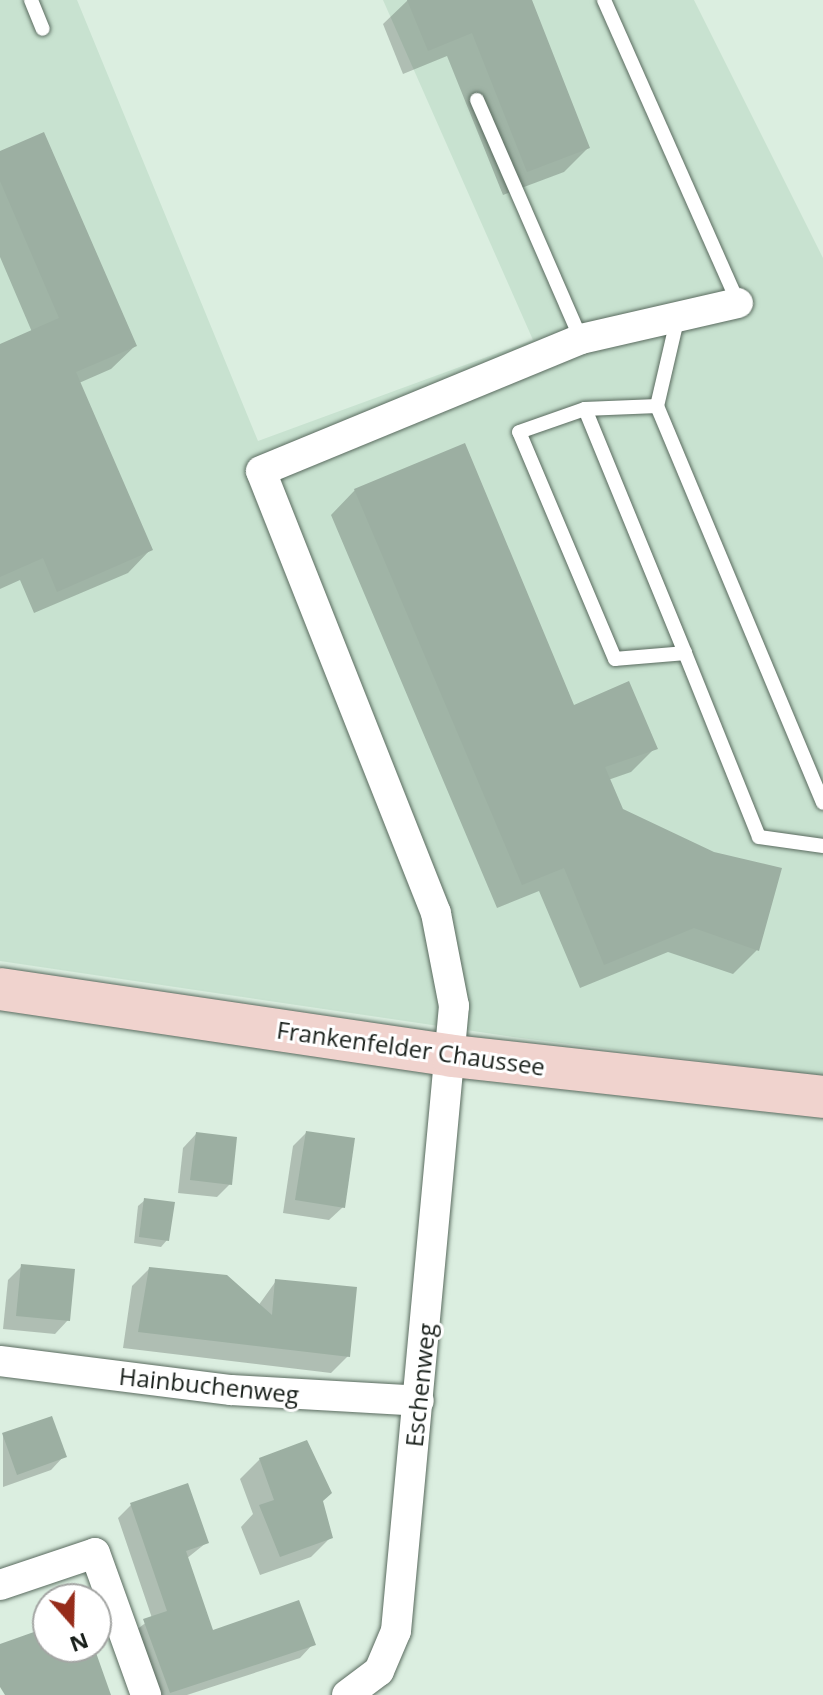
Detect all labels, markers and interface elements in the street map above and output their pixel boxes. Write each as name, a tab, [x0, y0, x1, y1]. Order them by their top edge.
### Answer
street label: Frankenfelder Chaussee	[275, 1015, 547, 1081]
street label: Eschenweg	[399, 1322, 441, 1448]
street label: Hainbuchenweg	[118, 1361, 300, 1409]
north arrow	[32, 1583, 112, 1663]
text: N	[66, 1627, 93, 1661]

